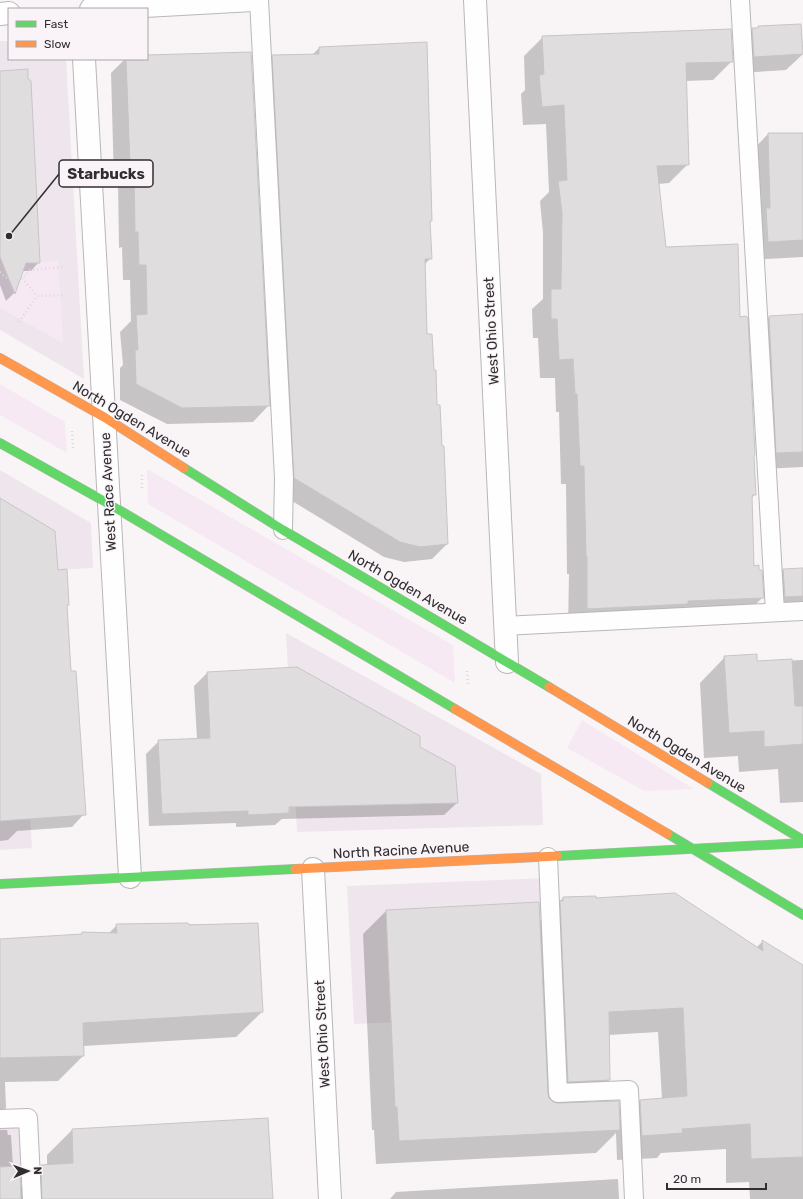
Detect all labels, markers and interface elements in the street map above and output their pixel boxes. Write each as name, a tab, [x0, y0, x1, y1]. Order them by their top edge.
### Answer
legend	[8, 8, 148, 60]
text: Fast	[44, 17, 68, 31]
text: Slow	[44, 37, 71, 51]
callout: Starbucks	[59, 160, 153, 187]
text: Starbucks	[67, 165, 145, 183]
street label: West Ohio Street	[480, 276, 503, 385]
street label: North Ogden Avenue	[69, 377, 194, 462]
street label: West Race Avenue	[97, 432, 120, 552]
street label: North Ogden Avenue	[345, 546, 471, 629]
street label: North Ogden Avenue	[624, 712, 749, 797]
street label: North Racine Avenue	[332, 838, 470, 863]
street label: West Ohio Street	[311, 979, 334, 1088]
north arrow	[8, 1151, 48, 1191]
scale bar	[667, 1165, 766, 1191]
text: N	[31, 1166, 44, 1175]
text: 20 m	[673, 1172, 701, 1186]

